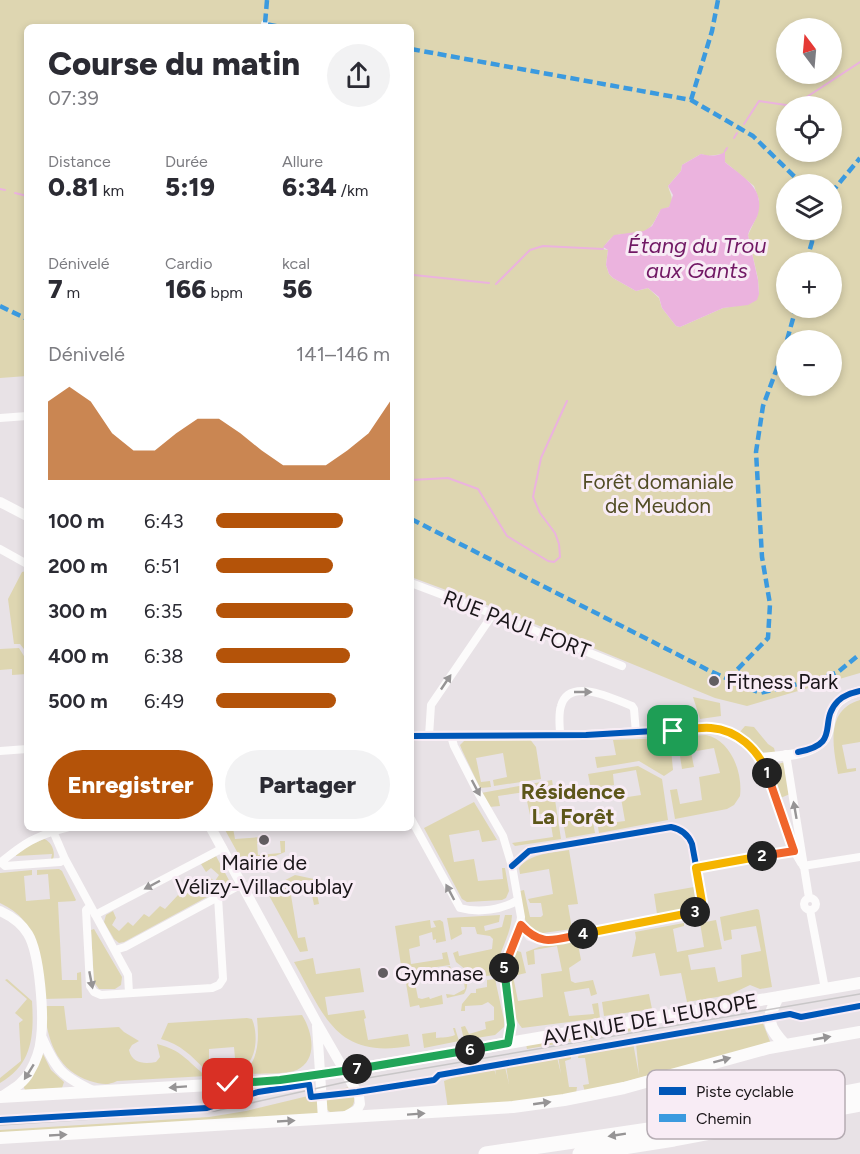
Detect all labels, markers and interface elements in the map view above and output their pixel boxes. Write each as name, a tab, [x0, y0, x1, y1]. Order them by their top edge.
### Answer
north arrow	[776, 18, 842, 84]
map controls	[776, 18, 842, 396]
text: Course du matin	[48, 44, 300, 83]
button: share	[327, 44, 390, 107]
text: 07:39	[48, 86, 99, 110]
button: locate	[776, 96, 842, 162]
text: Distance	[48, 152, 111, 171]
text: Durée	[165, 152, 208, 171]
text: Allure	[282, 152, 323, 171]
text: 0.81	[48, 171, 99, 203]
text: 5:19	[165, 171, 215, 203]
text: 6:34	[282, 171, 337, 203]
button: layers	[776, 174, 842, 240]
text: km	[99, 181, 124, 200]
text: /km	[337, 181, 368, 200]
water label: Étang du Trou aux Gants	[627, 232, 767, 284]
button: +	[776, 252, 842, 318]
text: Dénivelé	[48, 254, 110, 273]
text: Cardio	[165, 254, 212, 273]
text: kcal	[282, 254, 310, 273]
text: 7	[48, 273, 63, 305]
text: 166	[165, 273, 207, 305]
text: 56	[282, 273, 312, 305]
text: m	[63, 283, 80, 302]
text: bpm	[207, 283, 243, 302]
button: −	[776, 330, 842, 396]
text: Dénivelé	[48, 342, 125, 366]
text: 141–146 m	[296, 342, 390, 366]
park label: Forêt domaniale de Meudon	[582, 469, 734, 518]
text: 100 m	[48, 509, 105, 533]
text: 6:43	[144, 509, 184, 533]
text: 200 m	[48, 554, 108, 578]
text: 6:51	[144, 554, 180, 578]
street label: RUE PAUL FORT	[440, 585, 594, 664]
text: 300 m	[48, 599, 107, 623]
text: 6:35	[144, 599, 183, 623]
text: 400 m	[48, 644, 109, 668]
text: 6:38	[144, 644, 184, 668]
place label: Fitness Park	[726, 669, 839, 694]
marker: Fitness Park	[707, 674, 721, 688]
one-way arrow	[440, 675, 452, 691]
one-way arrow	[574, 687, 593, 697]
text: 500 m	[48, 689, 108, 713]
text: 6:49	[144, 689, 184, 713]
pin	[647, 705, 698, 756]
icon: arrive	[656, 714, 689, 747]
button: Enregistrer	[48, 750, 213, 819]
button: Partager	[225, 750, 390, 819]
pin: 1	[752, 758, 782, 788]
text: 1	[764, 763, 770, 782]
district label: Résidence La Forêt	[521, 778, 625, 830]
one-way arrow	[471, 780, 481, 797]
one-way arrow	[790, 801, 799, 820]
marker: Mairie de Vélizy-Villacoublay	[257, 833, 271, 847]
pin: 2	[747, 841, 777, 871]
text: 2	[757, 846, 767, 865]
place label: Mairie de Vélizy-Villacoublay	[175, 850, 353, 899]
one-way arrow	[144, 880, 161, 890]
one-way arrow	[445, 884, 455, 901]
pin: 3	[680, 897, 710, 927]
text: 3	[691, 902, 699, 921]
pin: 4	[568, 919, 598, 949]
text: 4	[578, 924, 588, 943]
pin: 5	[489, 953, 519, 983]
text: 5	[499, 958, 509, 977]
place label: Gymnase	[395, 961, 484, 986]
marker: Gymnase	[376, 966, 390, 980]
one-way arrow	[87, 971, 96, 990]
street label: AVENUE DE L'EUROPE	[541, 988, 759, 1050]
one-way arrow	[813, 1033, 832, 1042]
pin: 6	[455, 1035, 485, 1065]
text: 6	[465, 1040, 475, 1059]
pin: 7	[342, 1054, 372, 1084]
one-way arrow	[713, 1055, 731, 1065]
pin	[202, 1058, 253, 1109]
text: 7	[353, 1059, 361, 1078]
one-way arrow	[23, 1064, 34, 1080]
icon: check	[211, 1067, 244, 1100]
legend	[647, 1070, 845, 1139]
one-way arrow	[169, 1082, 188, 1092]
text: Piste cyclable	[696, 1082, 794, 1101]
one-way arrow	[532, 1099, 551, 1108]
text: Chemin	[696, 1109, 752, 1128]
one-way arrow	[406, 1110, 425, 1119]
one-way arrow	[277, 1117, 296, 1126]
one-way arrow	[49, 1130, 68, 1139]
one-way arrow	[607, 1131, 626, 1140]

